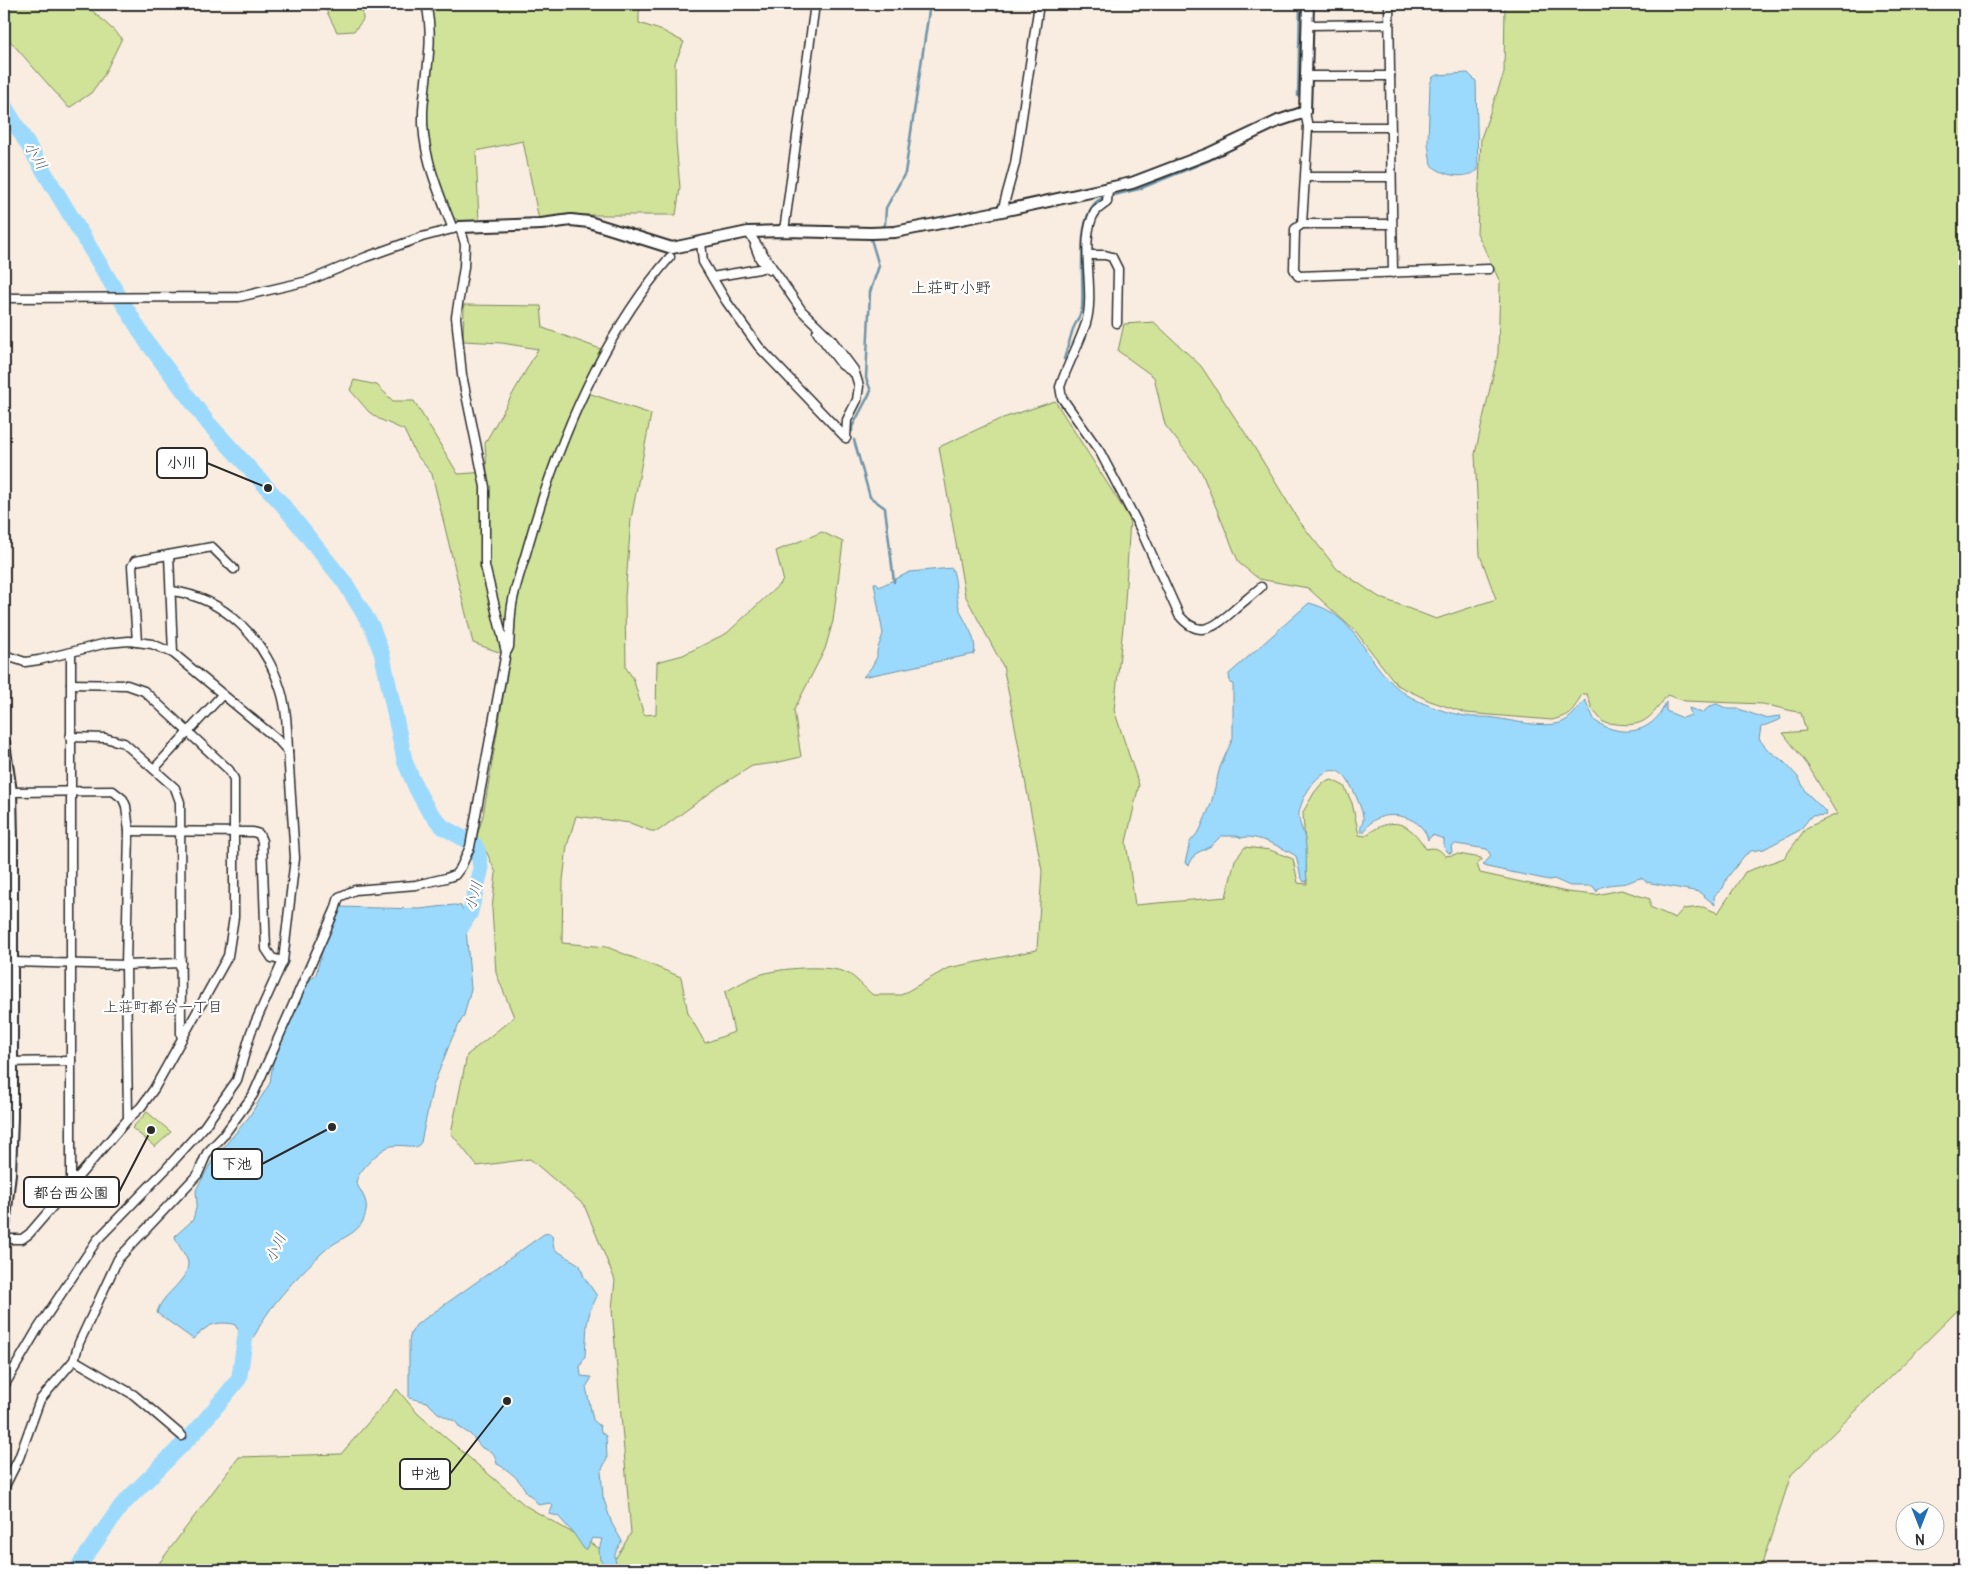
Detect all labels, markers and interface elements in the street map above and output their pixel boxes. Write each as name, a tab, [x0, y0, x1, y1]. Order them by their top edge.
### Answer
water label: 小川	[19, 138, 51, 174]
district label: 上荘町小野	[911, 278, 991, 298]
callout: 小川	[157, 448, 207, 478]
text: 小川	[167, 454, 197, 473]
water label: 小川	[461, 879, 487, 913]
district label: 上荘町都台一丁目	[103, 998, 223, 1017]
callout: 下池	[212, 1149, 262, 1179]
text: 下池	[222, 1155, 252, 1174]
callout: 都台西公園	[24, 1177, 119, 1207]
text: 都台西公園	[33, 1184, 109, 1203]
water label: 小川	[261, 1230, 291, 1266]
callout: 中池	[400, 1459, 450, 1489]
text: 中池	[410, 1465, 440, 1484]
north arrow	[1896, 1502, 1946, 1552]
text: N	[1915, 1530, 1925, 1547]

